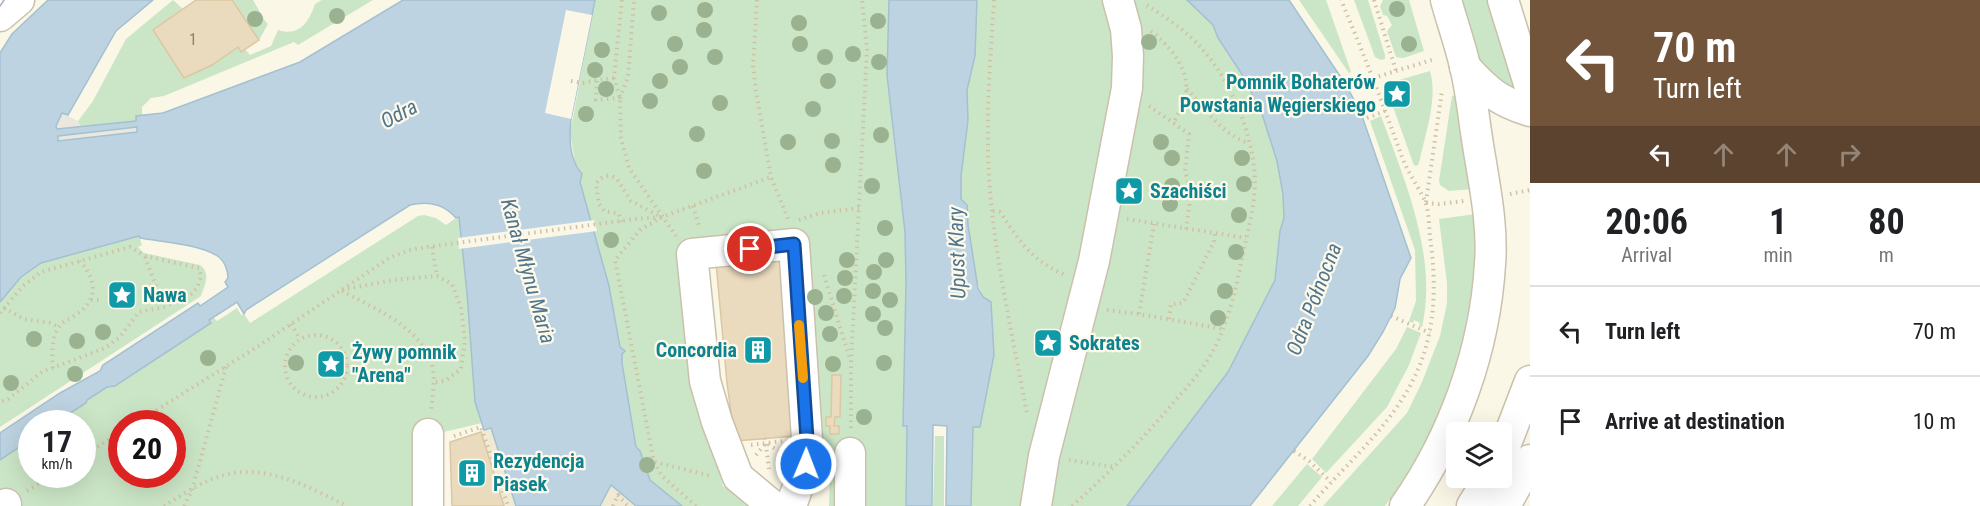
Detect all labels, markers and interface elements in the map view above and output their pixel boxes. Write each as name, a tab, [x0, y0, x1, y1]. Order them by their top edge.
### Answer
text: 70 m	[1653, 23, 1736, 72]
icon: left	[1554, 24, 1632, 102]
house number: 1	[189, 30, 197, 49]
place label: Pomnik Bohaterów Powstania Węgierskiego	[1180, 70, 1376, 117]
text: Turn left	[1653, 73, 1742, 105]
place icon: Pomnik Bohaterów Powstania Węgierskiego	[1381, 78, 1413, 110]
water label: Odra	[377, 95, 421, 133]
icon: left	[1644, 138, 1677, 171]
icon: ahead	[1707, 138, 1740, 171]
icon: ahead	[1770, 138, 1803, 171]
icon: right	[1833, 138, 1866, 171]
place icon: Szachiści	[1113, 175, 1145, 207]
place label: Szachiści	[1150, 179, 1227, 203]
water label: Kanał Młynu Maria	[496, 196, 560, 346]
text: 20:06	[1605, 201, 1688, 243]
text: 1	[1769, 201, 1787, 243]
text: 80	[1868, 201, 1905, 243]
water label: Upust Klary	[943, 206, 971, 299]
pin	[724, 223, 775, 274]
icon: arrive	[733, 232, 766, 265]
water label: Odra Północna	[1282, 239, 1346, 359]
text: Arrival	[1621, 243, 1672, 267]
text: min	[1763, 243, 1793, 267]
text: m	[1879, 243, 1894, 267]
place icon: Nawa	[106, 279, 138, 311]
place label: Nawa	[143, 283, 187, 307]
icon: left	[1554, 315, 1587, 348]
text: Turn left	[1605, 319, 1680, 344]
text: 70 m	[1913, 319, 1956, 344]
place icon: Sokrates	[1032, 327, 1064, 359]
place label: Sokrates	[1069, 331, 1140, 355]
building icon: Concordia	[742, 334, 774, 366]
place label: Concordia	[656, 338, 737, 362]
place label: Żywy pomnik "Arena"	[352, 340, 457, 387]
place icon: Żywy pomnik "Arena"	[315, 348, 347, 380]
icon: arrive	[1554, 405, 1587, 438]
text: Arrive at destination	[1605, 409, 1785, 434]
text: 10 m	[1913, 409, 1956, 434]
speed limit sign: 20	[108, 410, 186, 488]
map controls	[1446, 422, 1512, 488]
button: layers	[1446, 422, 1512, 488]
text: 17	[42, 424, 72, 459]
position arrow	[774, 432, 838, 496]
place label: Rezydencja Piasek	[493, 449, 584, 496]
text: km/h	[42, 455, 72, 473]
building icon: Rezydencja Piasek	[456, 457, 488, 489]

